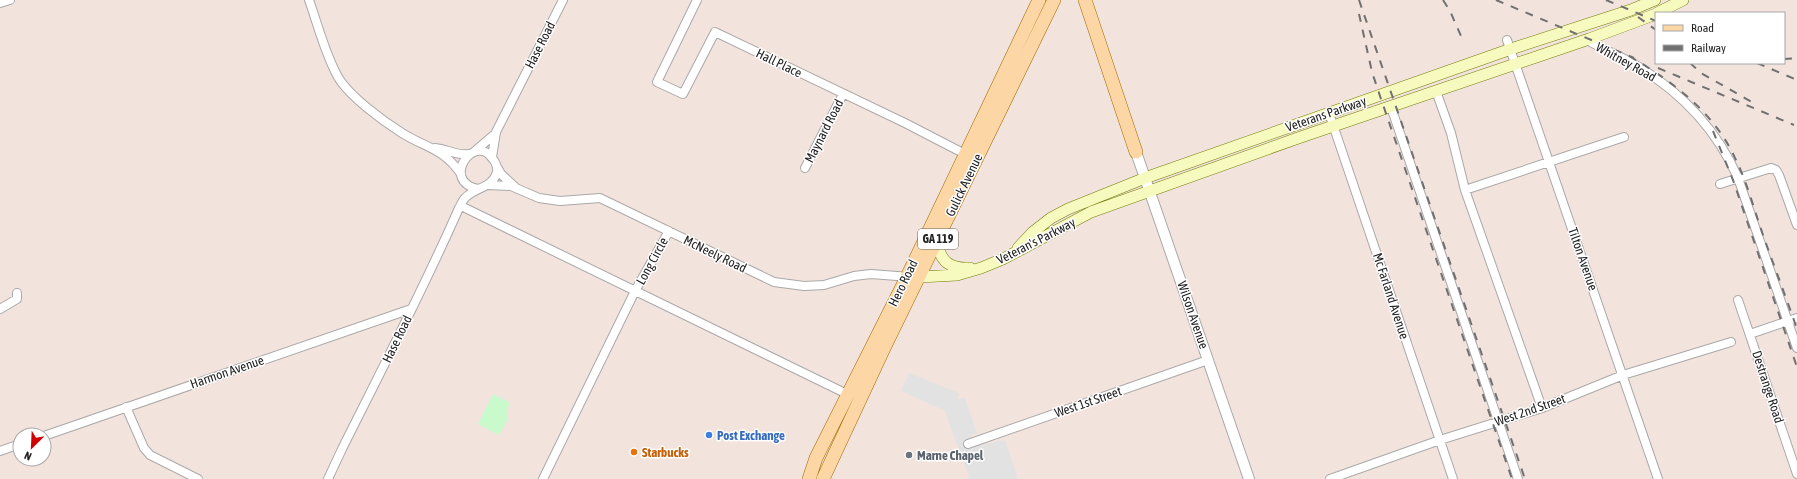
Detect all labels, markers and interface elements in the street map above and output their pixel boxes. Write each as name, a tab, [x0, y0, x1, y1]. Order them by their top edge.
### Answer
legend	[1655, 12, 1785, 64]
street label: Hase Road	[522, 19, 558, 71]
text: Road	[1691, 21, 1714, 35]
street label: Whitney Road	[1593, 39, 1659, 85]
text: Railway	[1691, 41, 1726, 55]
street label: Hall Place	[754, 46, 804, 80]
street label: Veterans Parkway	[1284, 93, 1369, 135]
street label: Maynard Road	[802, 97, 846, 165]
street label: Gulick Avenue	[942, 151, 986, 219]
street label: Veteran's Parkway	[994, 214, 1078, 267]
street label: Tilton Avenue	[1565, 226, 1601, 293]
road number: GA 119	[918, 229, 958, 249]
street label: McNeely Road	[681, 232, 749, 276]
street label: Long Circle	[633, 235, 671, 287]
street label: Mc Farland Avenue	[1370, 251, 1412, 341]
street label: Hero Road	[885, 257, 921, 309]
street label: Wilson Avenue	[1174, 279, 1212, 351]
street label: Hase Road	[379, 313, 415, 365]
street label: Destrange Road	[1749, 349, 1787, 425]
street label: Harmon Avenue	[188, 352, 266, 392]
street label: West 1st Street	[1053, 383, 1124, 420]
street label: West 2nd Street	[1493, 391, 1568, 429]
north arrow	[12, 427, 52, 467]
place label: Post Exchange	[717, 428, 785, 443]
marker: Post Exchange	[704, 430, 714, 440]
place label: Starbucks	[642, 445, 689, 460]
marker: Starbucks	[629, 447, 639, 457]
place label: Marne Chapel	[917, 448, 984, 463]
text: N	[23, 449, 33, 463]
marker: Marne Chapel	[904, 450, 914, 460]

